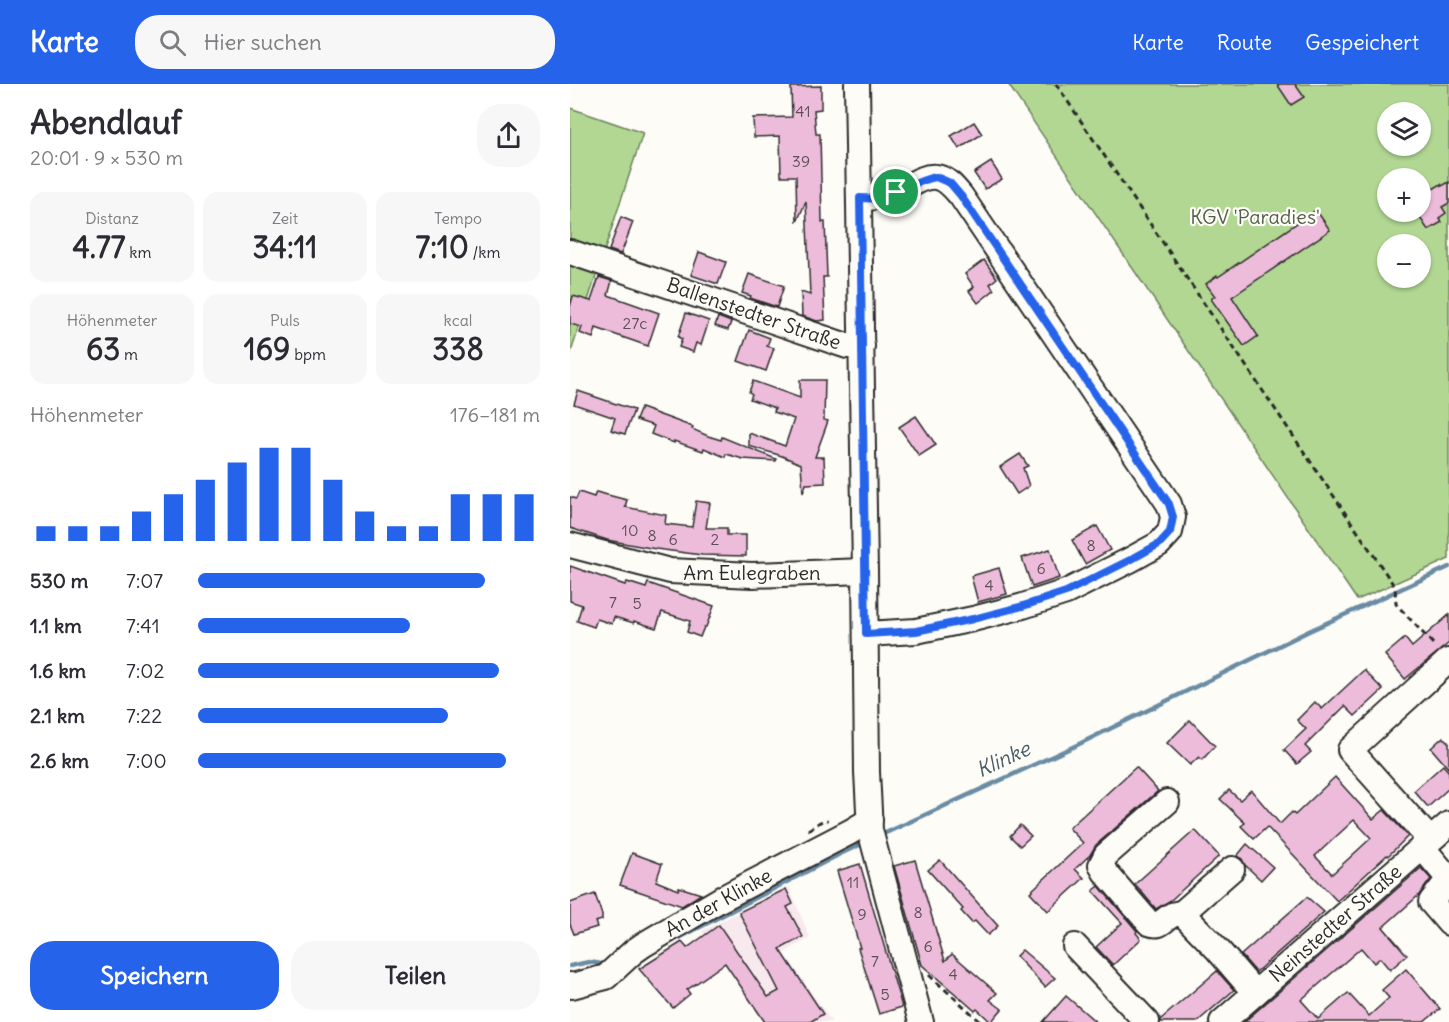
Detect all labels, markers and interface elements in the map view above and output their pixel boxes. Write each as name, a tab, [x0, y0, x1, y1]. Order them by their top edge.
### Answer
search box	[135, 15, 555, 69]
text: Karte	[30, 24, 99, 60]
icon: search	[156, 26, 189, 59]
text: Hier suchen	[204, 28, 322, 56]
text: Karte	[1132, 29, 1184, 56]
text: Route	[1217, 29, 1272, 56]
text: Gespeichert	[1305, 29, 1419, 56]
text: Abendlauf	[30, 101, 182, 143]
house number: 41	[795, 101, 811, 121]
map controls	[1377, 102, 1431, 288]
button: layers	[1377, 102, 1431, 156]
button: share	[477, 104, 540, 167]
text: 20:01 · 9 × 530 m	[30, 145, 183, 170]
house number: 39	[792, 151, 810, 171]
pin	[870, 166, 921, 217]
button: +	[1377, 168, 1431, 222]
icon: arrive	[879, 175, 912, 208]
park label: KGV 'Paradies'	[1190, 204, 1320, 229]
text: Distanz	[85, 208, 139, 228]
text: Zeit	[272, 208, 298, 228]
text: Tempo	[434, 208, 482, 228]
text: 4.77	[73, 228, 125, 266]
text: 34:11	[253, 228, 317, 266]
text: 7:10	[416, 228, 469, 266]
button: −	[1377, 234, 1431, 288]
text: km	[125, 242, 151, 262]
text: /km	[469, 242, 500, 262]
street label: Ballenstedter Straße	[664, 271, 844, 355]
text: Höhenmeter	[67, 310, 157, 330]
text: Puls	[270, 310, 300, 330]
text: kcal	[444, 310, 472, 330]
house number: 27c	[623, 313, 647, 333]
text: 63	[86, 330, 120, 368]
text: 169	[244, 330, 290, 368]
text: 338	[432, 330, 484, 368]
text: m	[120, 344, 138, 364]
text: bpm	[290, 344, 326, 364]
text: Höhenmeter	[30, 402, 143, 427]
text: 176–181 m	[450, 402, 540, 427]
house number: 10	[622, 520, 638, 540]
house number: 8	[647, 525, 657, 545]
house number: 6	[668, 529, 678, 549]
house number: 2	[711, 529, 720, 549]
house number: 8	[1086, 535, 1096, 555]
house number: 6	[1036, 558, 1046, 578]
street label: Am Eulegraben	[683, 560, 821, 585]
text: 530 m	[30, 568, 88, 593]
text: 7:07	[126, 568, 163, 593]
house number: 4	[984, 575, 994, 595]
house number: 7	[609, 592, 617, 612]
house number: 5	[632, 593, 642, 613]
text: 1.1 km	[30, 613, 82, 638]
text: 7:41	[126, 613, 160, 638]
text: 1.6 km	[30, 658, 86, 683]
text: 7:02	[126, 658, 164, 683]
text: 2.1 km	[30, 703, 85, 728]
text: 7:22	[126, 703, 162, 728]
water label: Klinke	[972, 734, 1036, 783]
text: 2.6 km	[30, 748, 89, 773]
text: 7:00	[126, 748, 167, 773]
street label: Neinstedter Straße	[1264, 859, 1406, 987]
street label: An der Klinke	[660, 862, 776, 942]
house number: 11	[847, 872, 859, 892]
house number: 8	[913, 902, 923, 922]
house number: 9	[857, 904, 867, 924]
house number: 6	[923, 936, 933, 956]
button: Speichern	[30, 941, 279, 1010]
button: Teilen	[291, 941, 540, 1010]
house number: 7	[871, 951, 879, 971]
house number: 4	[948, 964, 958, 984]
house number: 5	[880, 984, 890, 1004]

